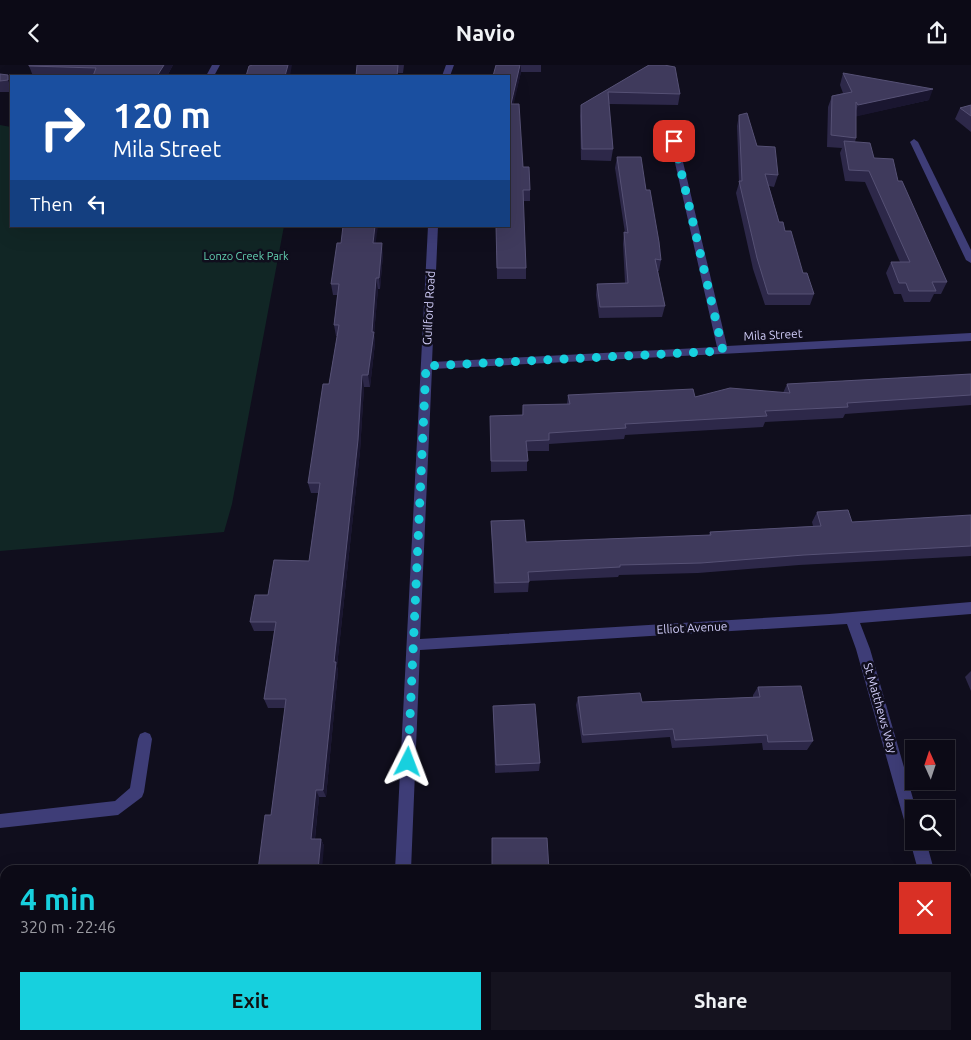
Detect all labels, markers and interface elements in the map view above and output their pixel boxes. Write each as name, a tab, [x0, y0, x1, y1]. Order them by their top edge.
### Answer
icon: back	[20, 19, 48, 47]
icon: share	[923, 19, 951, 47]
text: Navio	[456, 20, 515, 45]
icon: right	[30, 95, 95, 160]
text: 120 m	[113, 95, 211, 135]
pin	[653, 120, 695, 162]
icon: arrive	[660, 127, 688, 155]
text: Mila Street	[113, 136, 221, 161]
icon: left	[83, 190, 111, 218]
text: Then	[30, 193, 73, 215]
park label: Lonzo Creek Park	[203, 250, 289, 262]
street label: Guilford Road	[420, 270, 437, 345]
street label: Mila Street	[743, 326, 803, 343]
street label: Elliot Avenue	[656, 619, 728, 636]
street label: St Matthews Way	[861, 661, 900, 755]
position arrow	[381, 735, 433, 787]
north arrow	[905, 740, 955, 790]
map controls	[905, 740, 955, 850]
button: search	[905, 800, 955, 850]
text: 4 min	[20, 882, 96, 916]
button: close	[899, 882, 951, 934]
text: 320 m · 22:46	[20, 918, 116, 936]
button: Exit	[20, 972, 481, 1030]
button: Share	[491, 972, 951, 1030]

